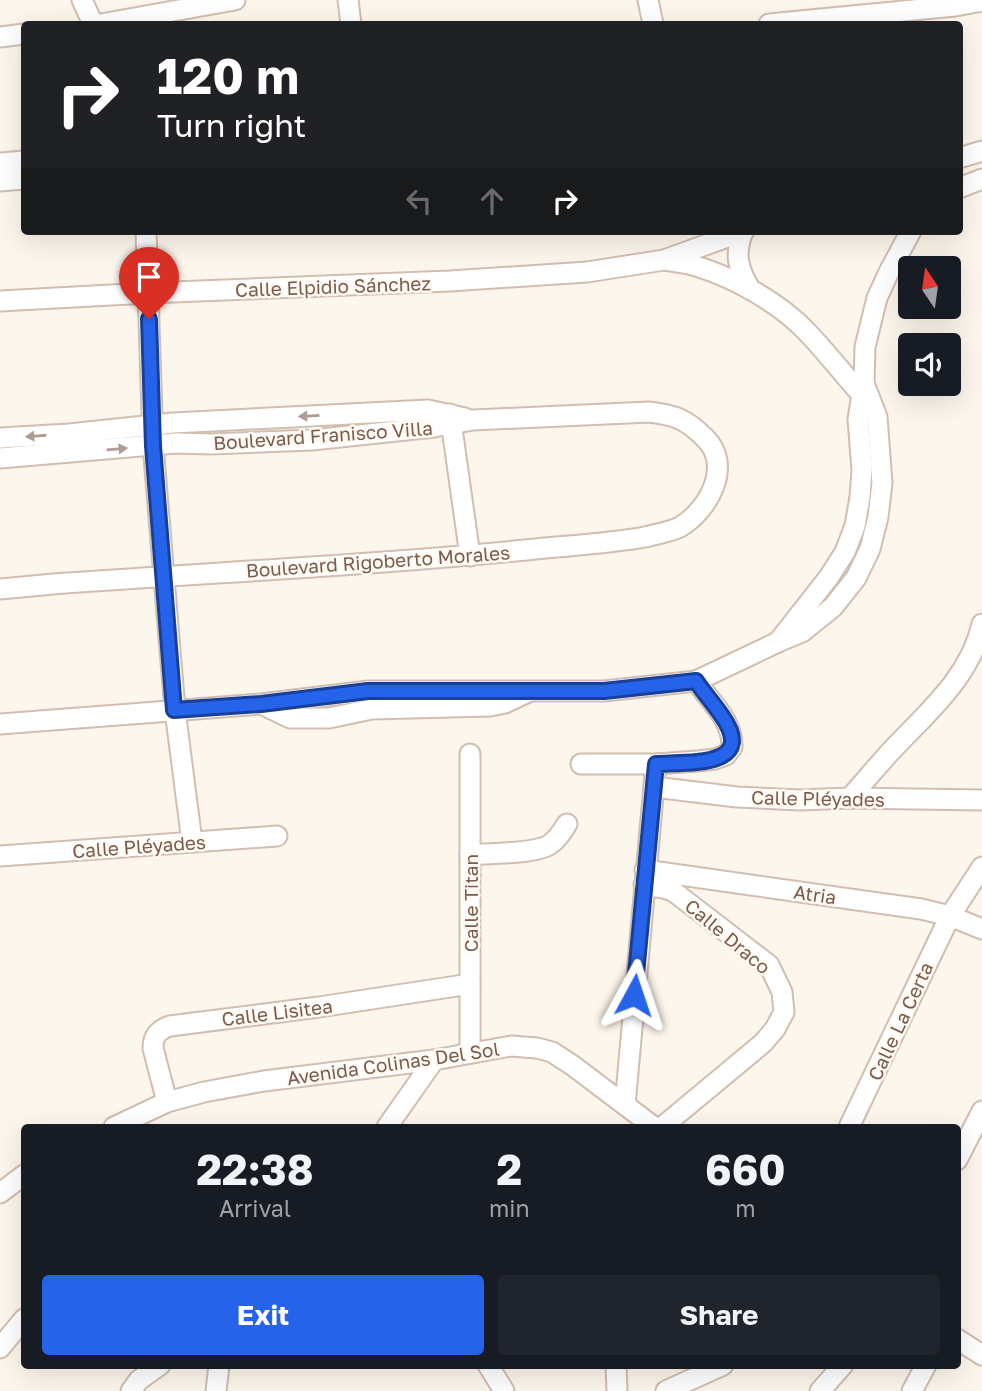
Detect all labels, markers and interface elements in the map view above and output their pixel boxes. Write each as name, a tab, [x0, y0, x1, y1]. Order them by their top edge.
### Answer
text: 120 m	[157, 46, 299, 105]
icon: right	[42, 49, 133, 140]
text: Turn right	[157, 106, 306, 144]
icon: left	[400, 182, 438, 220]
icon: ahead	[473, 182, 511, 220]
icon: right	[546, 182, 584, 220]
pin	[119, 247, 179, 319]
north arrow	[898, 256, 961, 318]
map controls	[898, 256, 961, 396]
icon: arrive	[130, 258, 168, 296]
street label: Calle Elpidio Sánchez	[235, 271, 431, 301]
button: sound	[898, 333, 961, 396]
one-way arrow	[297, 411, 319, 422]
street label: Boulevard Franisco Villa	[212, 416, 434, 454]
one-way arrow	[24, 431, 46, 442]
one-way arrow	[106, 443, 128, 454]
street label: Boulevard Rigoberto Morales	[245, 540, 511, 582]
street label: Calle Pléyades	[751, 785, 885, 811]
street label: Calle Pléyades	[71, 830, 207, 862]
street label: Calle Titan	[459, 854, 482, 952]
street label: Atria	[792, 880, 838, 908]
street label: Calle Draco	[681, 894, 775, 978]
position arrow	[597, 958, 671, 1032]
street label: Calle La Certa	[863, 958, 937, 1084]
street label: Calle Lisitea	[220, 994, 334, 1030]
street label: Avenida Colinas Del Sol	[285, 1037, 501, 1089]
text: 22:38	[196, 1144, 314, 1194]
text: 2	[496, 1144, 522, 1194]
text: 660	[705, 1144, 786, 1194]
text: Arrival	[219, 1194, 291, 1222]
text: min	[489, 1194, 530, 1222]
text: m	[735, 1194, 755, 1222]
button: Exit	[42, 1275, 484, 1355]
button: Share	[498, 1275, 940, 1355]

